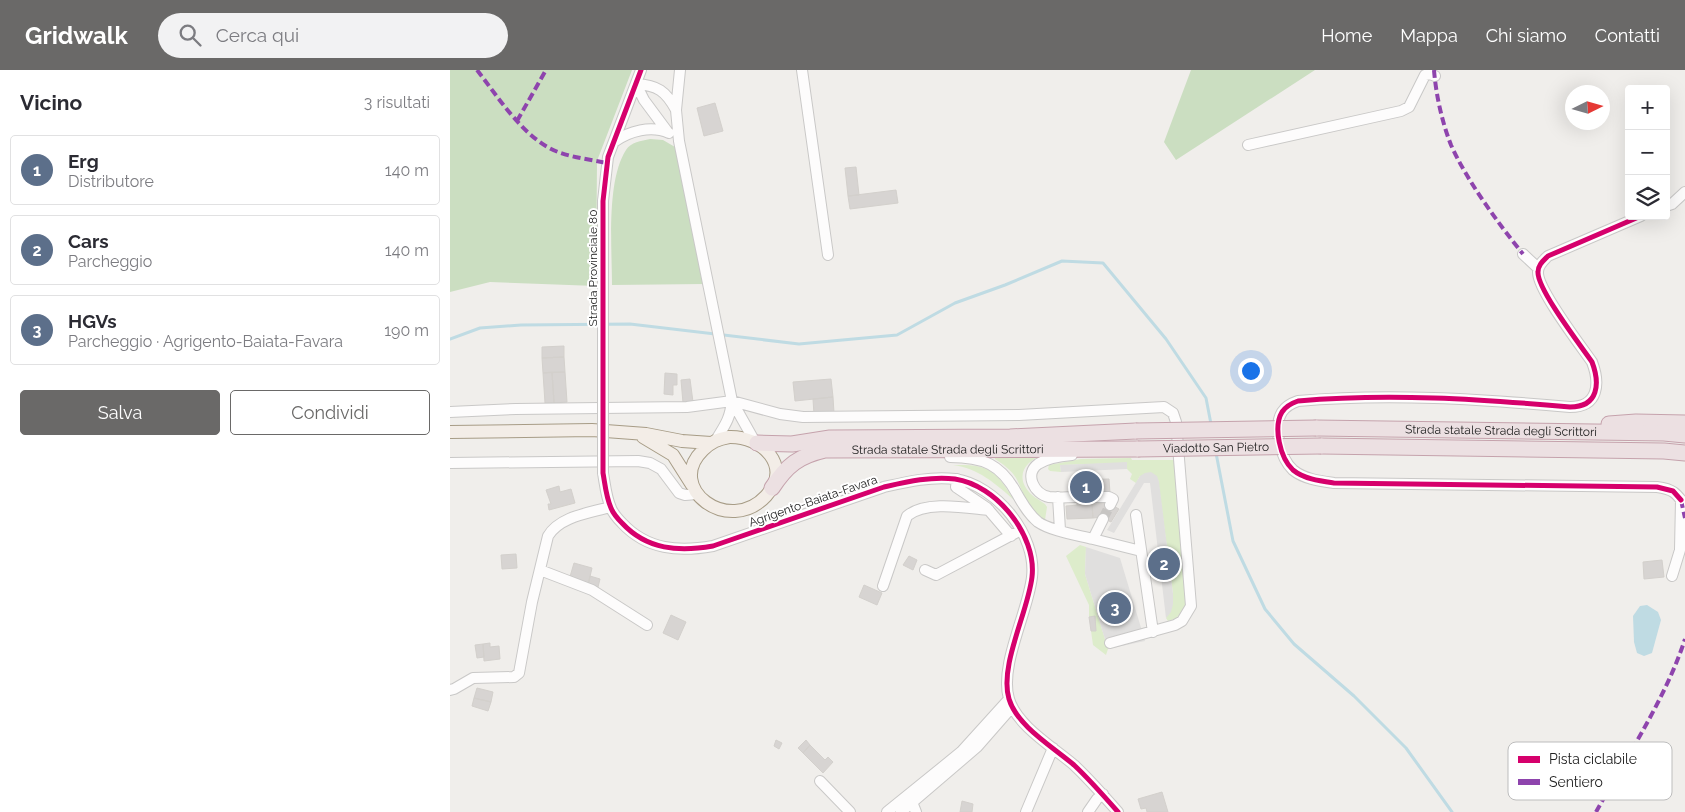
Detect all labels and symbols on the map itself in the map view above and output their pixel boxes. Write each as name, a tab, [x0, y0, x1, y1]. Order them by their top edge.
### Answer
north arrow	[1565, 85, 1610, 130]
street label: Strada Provinciale 80	[586, 210, 600, 326]
your location	[1238, 358, 1264, 384]
street label: Strada statale Strada degli Scrittori	[1405, 422, 1597, 439]
street label: Viadotto San Pietro	[1163, 440, 1269, 456]
street label: Strada statale Strada degli Scrittori	[852, 442, 1044, 457]
pin: 1	[1070, 468, 1102, 506]
street label: Agrigento-Baiata-Favara	[747, 472, 879, 530]
pin: 2	[1148, 545, 1180, 583]
pin: 3	[1099, 589, 1131, 627]
legend	[1508, 742, 1672, 800]
text: Pista ciclabile	[1549, 751, 1637, 767]
text: Sentiero	[1549, 774, 1603, 790]

